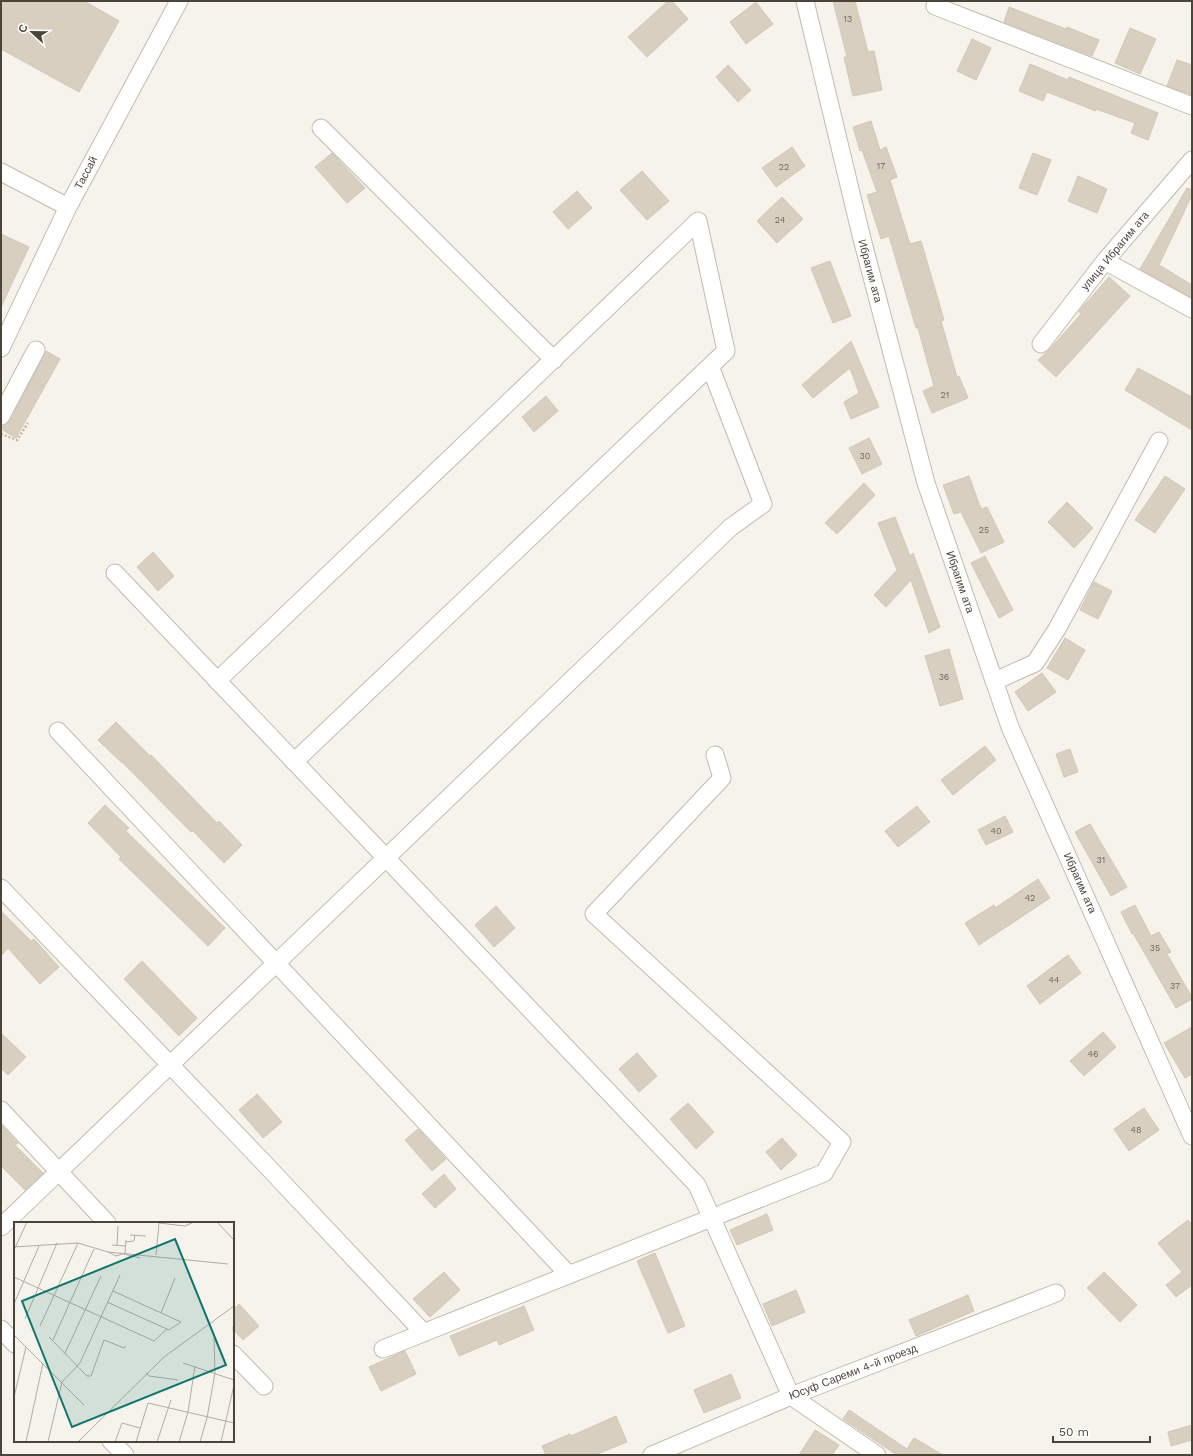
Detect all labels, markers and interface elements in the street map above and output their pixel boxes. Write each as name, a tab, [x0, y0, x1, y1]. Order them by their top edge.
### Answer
north arrow	[12, 12, 52, 52]
house number: 13	[844, 14, 852, 24]
text: С	[16, 22, 31, 35]
street label: Тассай	[72, 154, 100, 192]
house number: 17	[877, 161, 885, 171]
house number: 22	[779, 162, 789, 172]
street label: улица Ибрагим ата	[1078, 208, 1152, 293]
house number: 24	[775, 215, 786, 225]
street label: Ибрагим ата	[855, 238, 885, 305]
house number: 21	[941, 390, 949, 400]
house number: 30	[860, 451, 871, 461]
house number: 25	[979, 525, 989, 535]
street label: Ибрагим ата	[943, 549, 977, 616]
house number: 36	[939, 672, 949, 682]
house number: 40	[990, 826, 1002, 836]
street label: Ибрагим ата	[1061, 851, 1099, 916]
house number: 31	[1097, 855, 1105, 865]
house number: 42	[1025, 893, 1035, 903]
house number: 35	[1150, 943, 1160, 953]
house number: 44	[1049, 975, 1060, 985]
house number: 37	[1170, 981, 1180, 991]
house number: 46	[1088, 1049, 1098, 1059]
house number: 48	[1130, 1125, 1142, 1135]
inset map	[14, 1222, 234, 1442]
street label: Юсуф Сареми 4-й проезд	[787, 1341, 919, 1402]
scale bar	[1053, 1418, 1150, 1444]
text: 50 m	[1059, 1425, 1089, 1439]

